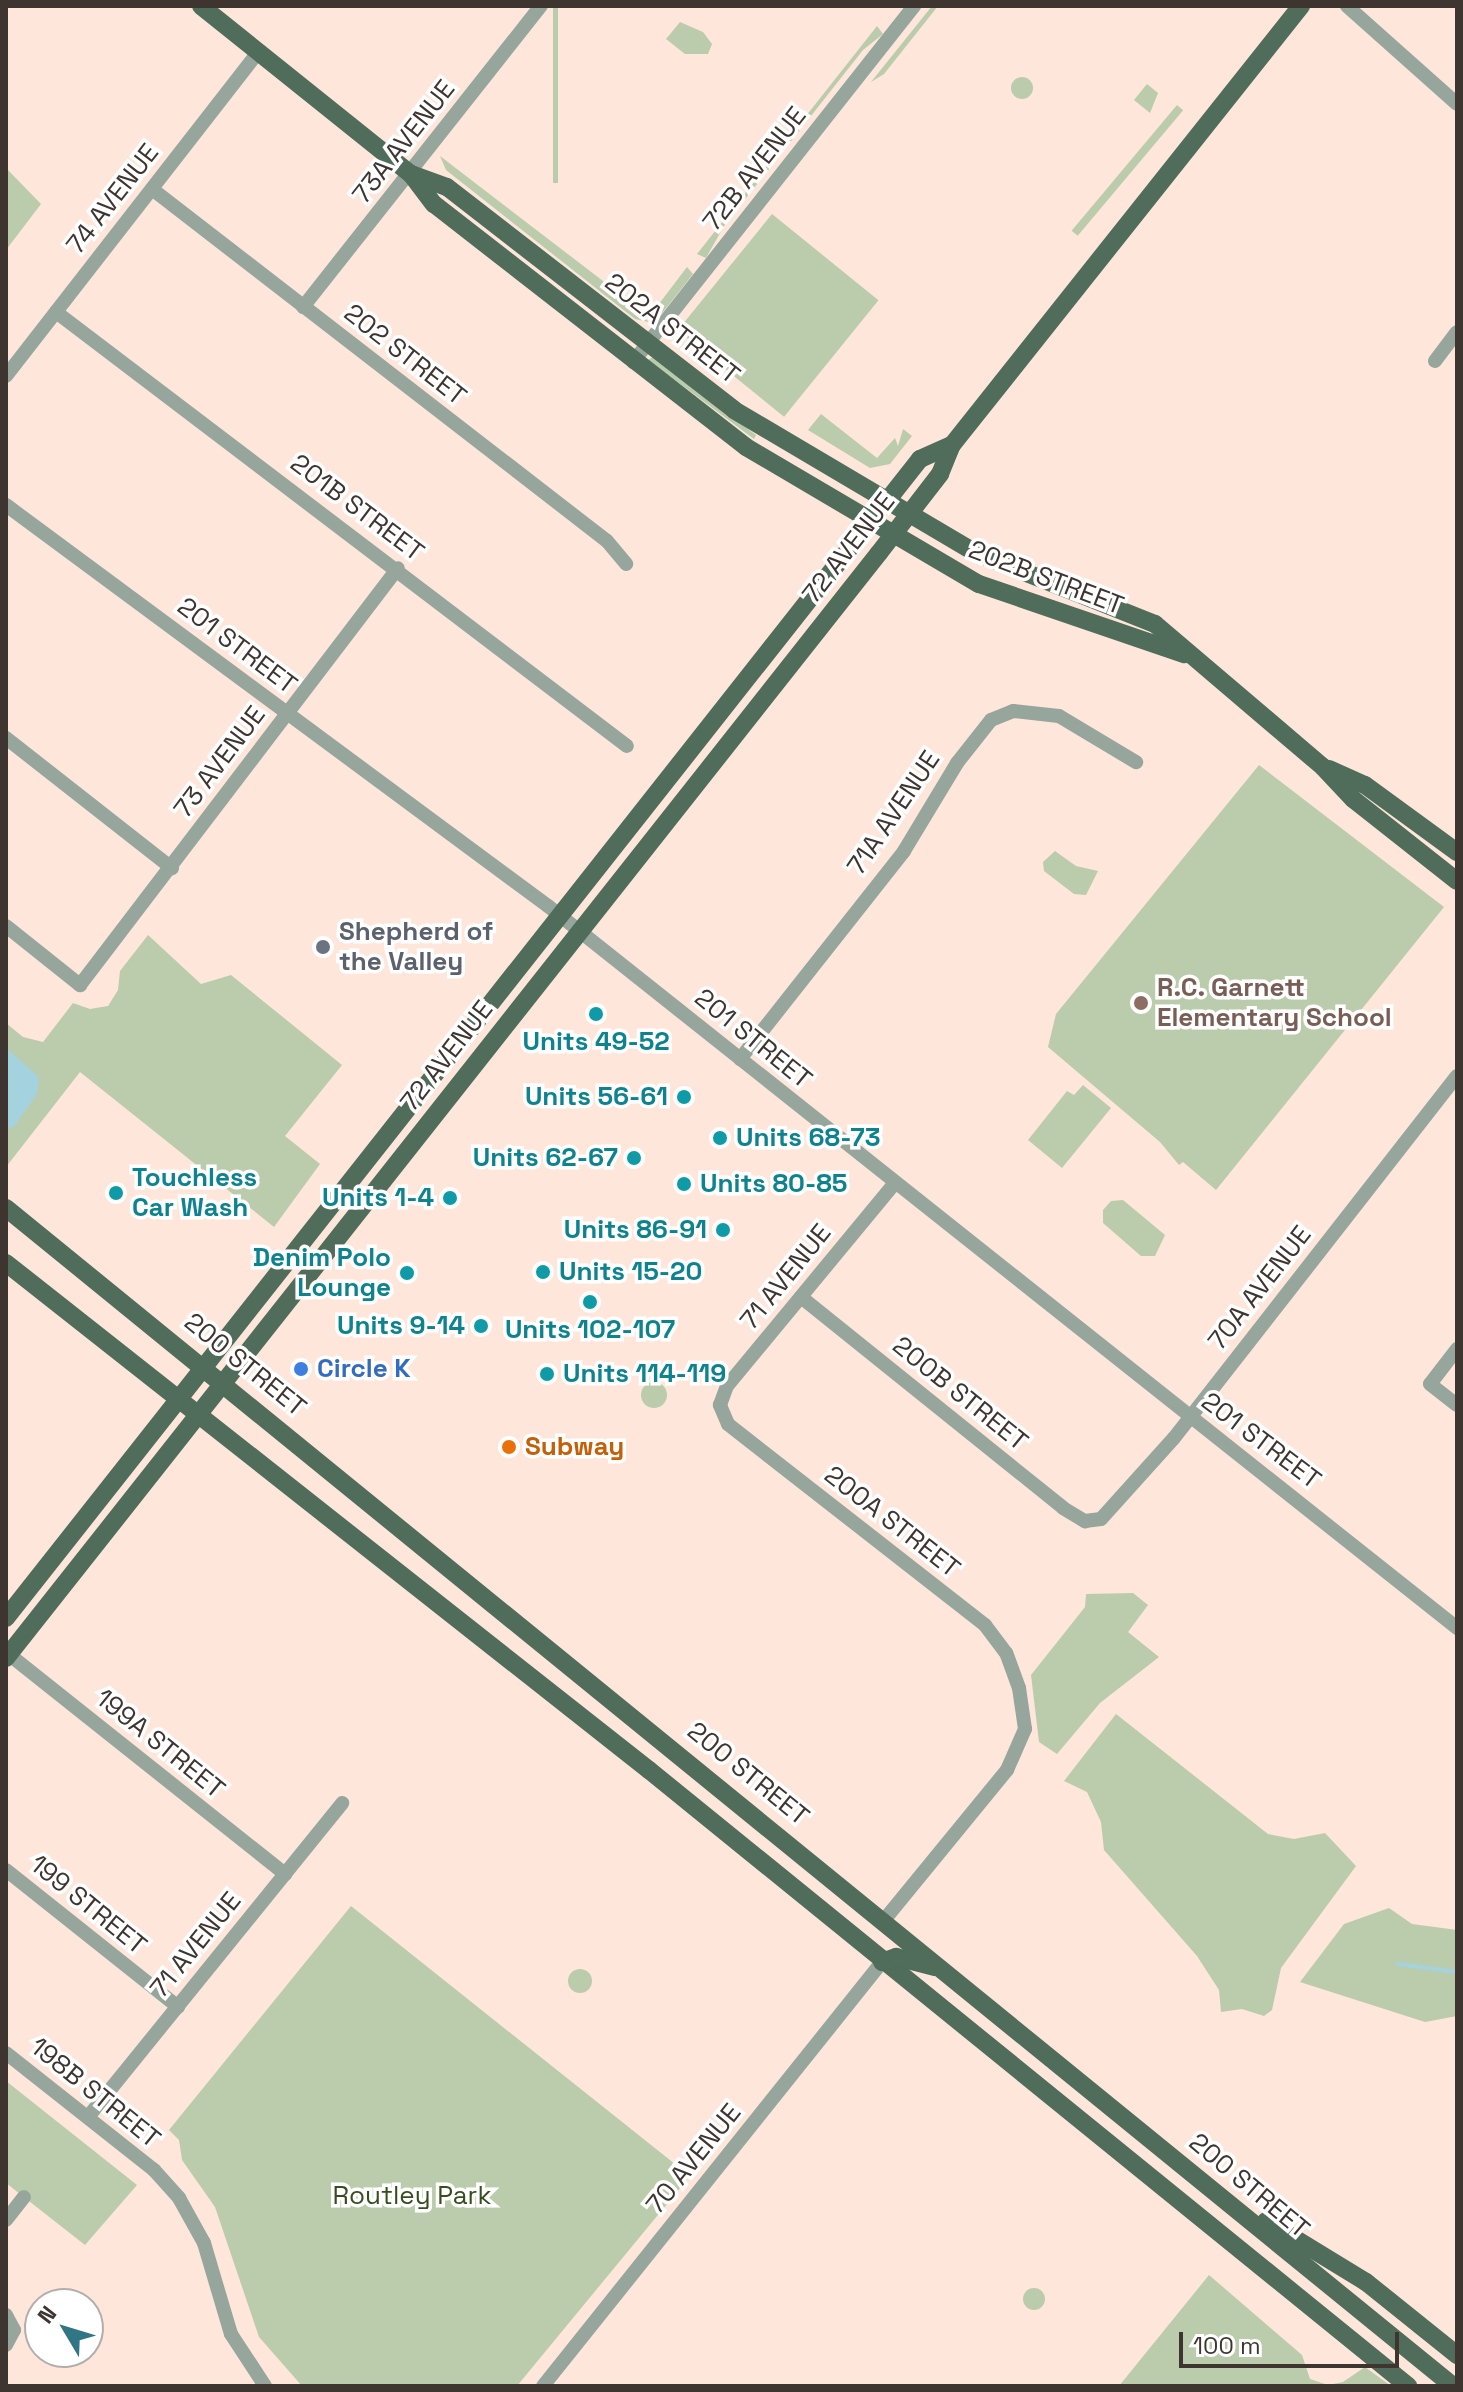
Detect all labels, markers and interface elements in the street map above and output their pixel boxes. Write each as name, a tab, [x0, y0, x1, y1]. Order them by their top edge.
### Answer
street label: 73A AVENUE	[346, 74, 462, 210]
street label: 72B AVENUE	[697, 101, 813, 237]
street label: 74 AVENUE	[60, 138, 166, 260]
street label: 202A STREET	[598, 267, 746, 391]
street label: 202 STREET	[338, 298, 472, 412]
street label: 201B STREET	[284, 448, 430, 568]
street label: 72 AVENUE	[796, 486, 902, 610]
street label: 202B STREET	[964, 534, 1128, 622]
street label: 201 STREET	[171, 591, 303, 701]
street label: 73 AVENUE	[168, 700, 272, 824]
street label: 71A AVENUE	[841, 745, 947, 881]
place label: Shepherd of the Valley	[339, 916, 493, 978]
marker: Shepherd of the Valley	[314, 938, 332, 956]
place label: R.C. Garnett Elementary School	[1157, 972, 1392, 1034]
street label: 201 STREET	[688, 982, 818, 1096]
street label: 72 AVENUE	[394, 994, 500, 1118]
marker: R.C. Garnett Elementary School	[1132, 994, 1150, 1012]
marker: Units 49-52	[587, 1005, 605, 1023]
place label: Units 49-52	[522, 1026, 670, 1058]
place label: Units 56-61	[525, 1081, 668, 1113]
marker: Units 56-61	[675, 1088, 693, 1106]
place label: Units 68-73	[736, 1122, 880, 1154]
marker: Units 68-73	[711, 1129, 729, 1147]
place label: Units 62-67	[473, 1142, 618, 1174]
marker: Units 62-67	[625, 1149, 643, 1167]
place label: Touchless Car Wash	[132, 1162, 257, 1224]
place label: Units 80-85	[700, 1168, 847, 1200]
marker: Units 80-85	[675, 1175, 693, 1193]
place label: Units 1-4	[322, 1182, 434, 1214]
marker: Touchless Car Wash	[107, 1184, 125, 1202]
marker: Units 1-4	[441, 1189, 459, 1207]
place label: Units 86-91	[564, 1214, 707, 1246]
street label: 71 AVENUE	[734, 1218, 838, 1336]
street label: 70A AVENUE	[1202, 1220, 1318, 1356]
marker: Units 86-91	[714, 1221, 732, 1239]
place label: Denim Polo Lounge	[253, 1242, 391, 1304]
place label: Units 15-20	[559, 1256, 702, 1288]
marker: Units 15-20	[534, 1263, 552, 1281]
marker: Denim Polo Lounge	[398, 1264, 416, 1282]
marker: Units 102-107	[581, 1293, 599, 1311]
street label: 200 STREET	[178, 1307, 312, 1423]
place label: Units 9-14	[337, 1310, 465, 1342]
place label: Units 102-107	[505, 1314, 675, 1346]
marker: Units 9-14	[472, 1317, 490, 1335]
street label: 200B STREET	[886, 1330, 1034, 1458]
place label: Circle K	[317, 1353, 411, 1385]
place label: Units 114-119	[563, 1358, 726, 1390]
marker: Circle K	[292, 1360, 310, 1378]
marker: Units 114-119	[538, 1365, 556, 1383]
street label: 201 STREET	[1195, 1386, 1327, 1496]
place label: Subway	[525, 1431, 624, 1463]
marker: Subway	[500, 1438, 518, 1456]
street label: 200A STREET	[818, 1459, 966, 1585]
street label: 199A STREET	[89, 1682, 231, 1806]
street label: 200 STREET	[681, 1716, 815, 1832]
street label: 199 STREET	[23, 1849, 153, 1961]
street label: 71 AVENUE	[144, 1886, 248, 2004]
street label: 198B STREET	[24, 2031, 166, 2155]
street label: 70 AVENUE	[640, 2098, 748, 2220]
street label: 200 STREET	[1183, 2127, 1315, 2245]
park label: Routley Park	[333, 2180, 491, 2212]
north arrow	[24, 2288, 104, 2368]
text: N	[31, 2300, 62, 2329]
scale bar	[1183, 2316, 1403, 2366]
text: 100 m	[1193, 2330, 1261, 2361]

